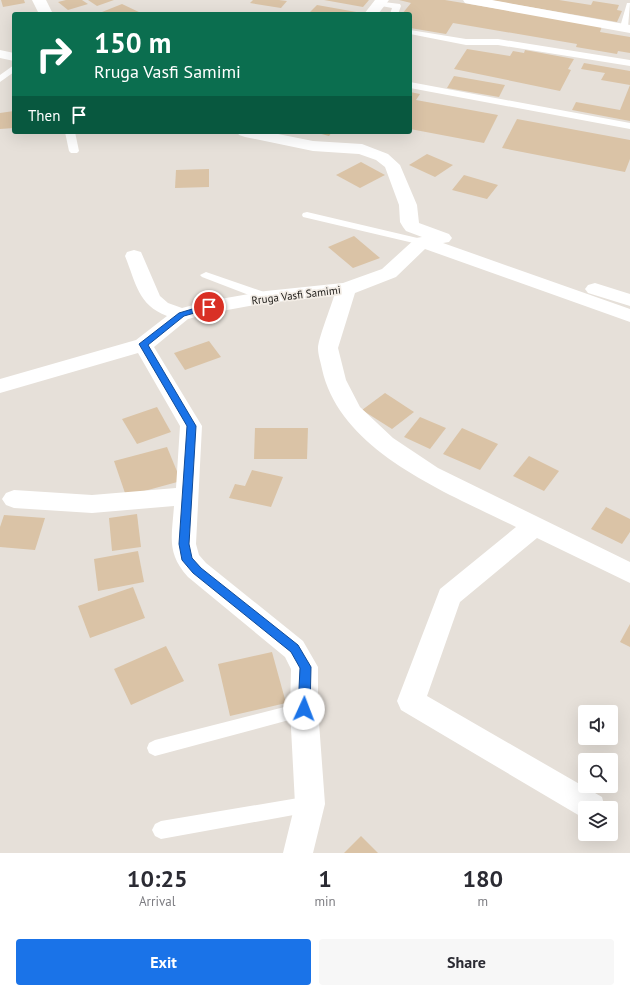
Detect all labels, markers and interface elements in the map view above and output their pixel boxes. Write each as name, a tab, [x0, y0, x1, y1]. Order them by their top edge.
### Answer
text: 150 m	[94, 24, 171, 61]
icon: right	[28, 28, 80, 80]
text: Rruga Vasfi Samimi	[94, 60, 241, 83]
icon: arrive	[68, 104, 90, 126]
text: Then	[28, 106, 60, 125]
street label: Rruga Vasfi Samimi	[251, 283, 341, 307]
pin	[192, 290, 226, 324]
icon: arrive	[198, 296, 220, 318]
position arrow	[283, 688, 325, 730]
map controls	[578, 705, 618, 841]
button: sound	[578, 705, 618, 745]
button: search	[578, 753, 618, 793]
button: layers	[578, 801, 618, 841]
text: 10:25	[127, 863, 188, 894]
text: 1	[318, 863, 332, 894]
text: 180	[462, 863, 503, 894]
text: Arrival	[139, 893, 175, 910]
text: min	[314, 893, 336, 910]
text: m	[478, 893, 488, 910]
button: Exit	[16, 939, 311, 985]
button: Share	[319, 939, 614, 985]

